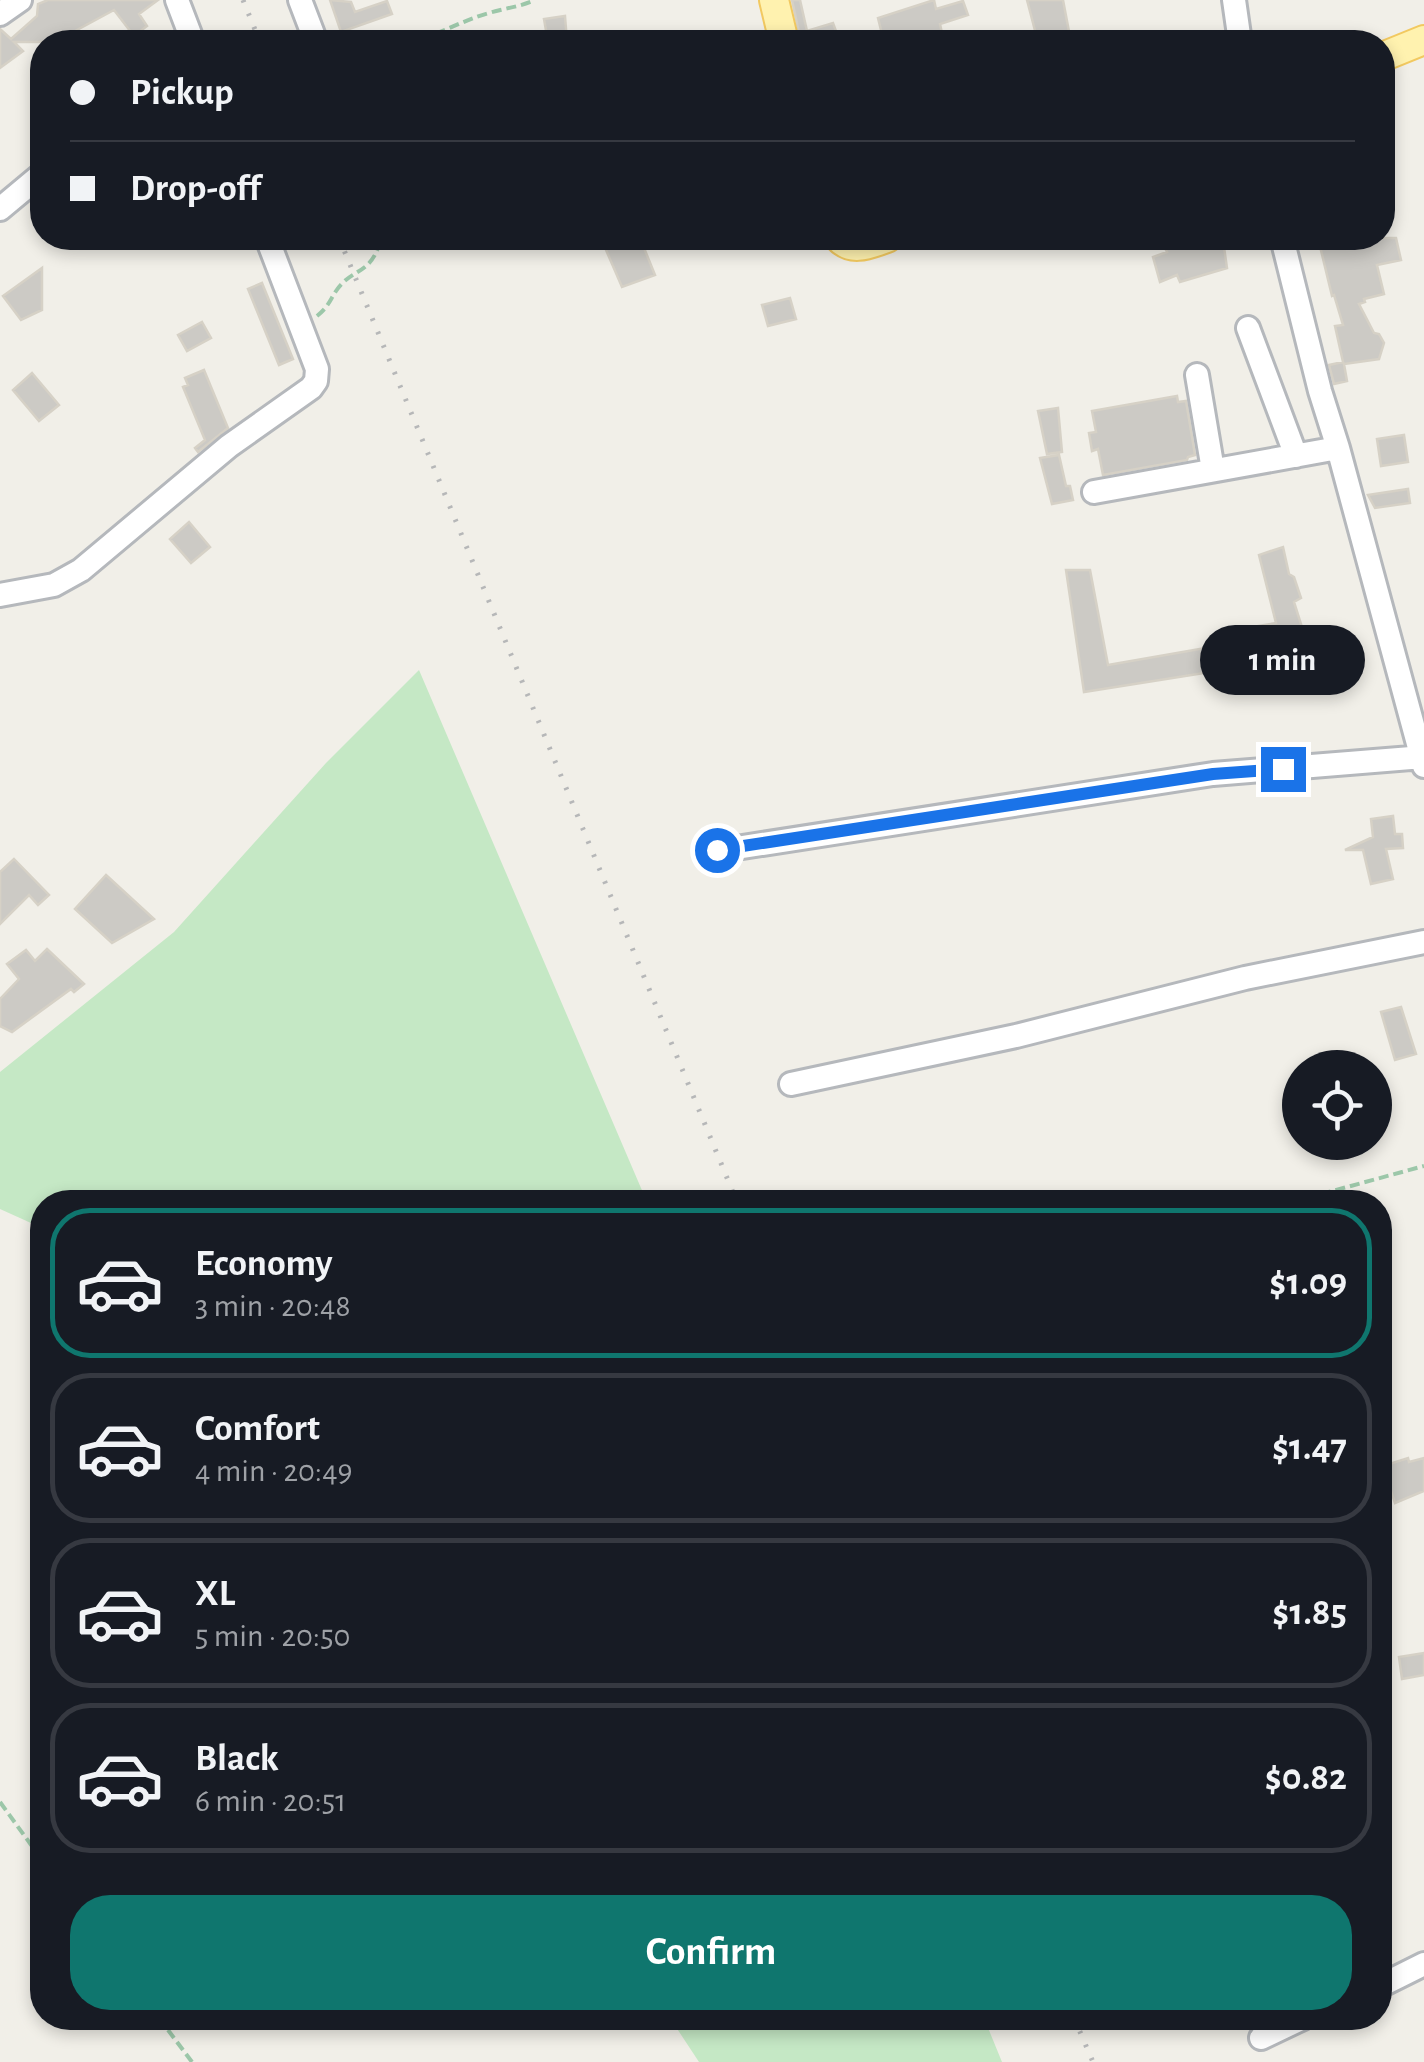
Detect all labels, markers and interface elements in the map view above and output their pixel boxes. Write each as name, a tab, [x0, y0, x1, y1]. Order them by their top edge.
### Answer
text: Pickup	[130, 74, 234, 112]
text: Drop-off	[130, 170, 261, 208]
callout: 1 min	[1200, 624, 1366, 694]
text: 1 min	[1249, 644, 1316, 676]
route end	[1261, 747, 1306, 792]
route start	[695, 828, 740, 873]
map controls	[1282, 1050, 1392, 1160]
button: locate	[1282, 1050, 1392, 1160]
icon: car	[75, 1238, 165, 1328]
text: Economy	[195, 1245, 333, 1283]
text: $1.09	[1269, 1264, 1347, 1302]
text: 3 min · 20:48	[195, 1290, 351, 1322]
icon: car	[75, 1403, 165, 1493]
text: Comfort	[195, 1410, 320, 1448]
text: $1.47	[1272, 1429, 1347, 1467]
text: 4 min · 20:49	[195, 1455, 353, 1487]
icon: car	[75, 1568, 165, 1658]
text: XL	[195, 1575, 235, 1613]
text: $1.85	[1272, 1594, 1347, 1632]
text: 5 min · 20:50	[195, 1620, 350, 1652]
icon: car	[75, 1733, 165, 1823]
text: Black	[195, 1740, 279, 1778]
text: $0.82	[1265, 1759, 1347, 1797]
text: 6 min · 20:51	[195, 1785, 346, 1817]
button: Confirm	[70, 1895, 1352, 2010]

